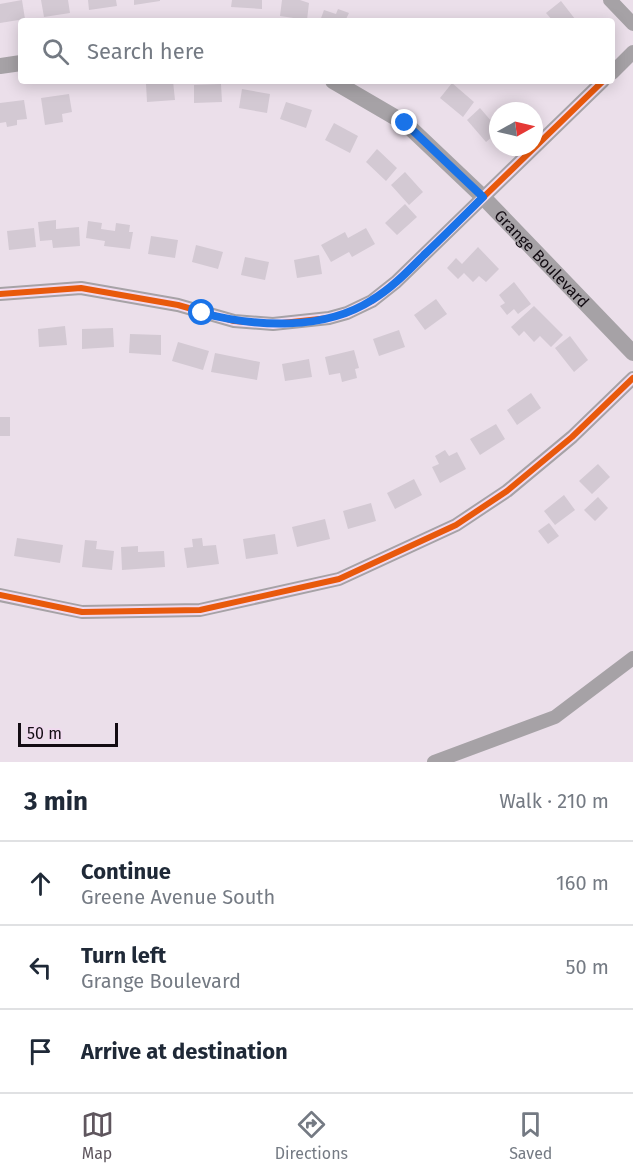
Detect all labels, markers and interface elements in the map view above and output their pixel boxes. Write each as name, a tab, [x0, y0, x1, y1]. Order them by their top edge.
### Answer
search box	[18, 18, 615, 84]
icon: search	[39, 35, 72, 68]
text: Search here	[87, 38, 205, 65]
north arrow	[489, 102, 543, 156]
route end	[391, 109, 417, 135]
street label: Grange Boulevard	[490, 206, 593, 312]
route start	[188, 299, 214, 325]
scale bar	[18, 720, 118, 748]
text: 50 m	[27, 724, 62, 743]
text: 3 min	[24, 786, 88, 817]
text: Walk · 210 m	[499, 789, 609, 813]
text: Continue	[81, 858, 171, 885]
icon: ahead	[24, 867, 57, 900]
text: 160 m	[556, 871, 609, 895]
text: Greene Avenue South	[81, 885, 275, 909]
text: Turn left	[81, 942, 166, 969]
icon: left	[24, 951, 57, 984]
text: 50 m	[565, 955, 609, 979]
text: Grange Boulevard	[81, 969, 241, 993]
icon: arrive	[24, 1035, 57, 1068]
text: Arrive at destination	[81, 1038, 288, 1065]
tab: Map	[81, 1108, 114, 1163]
tab: Directions	[275, 1108, 348, 1163]
tab: Saved	[509, 1108, 552, 1163]

